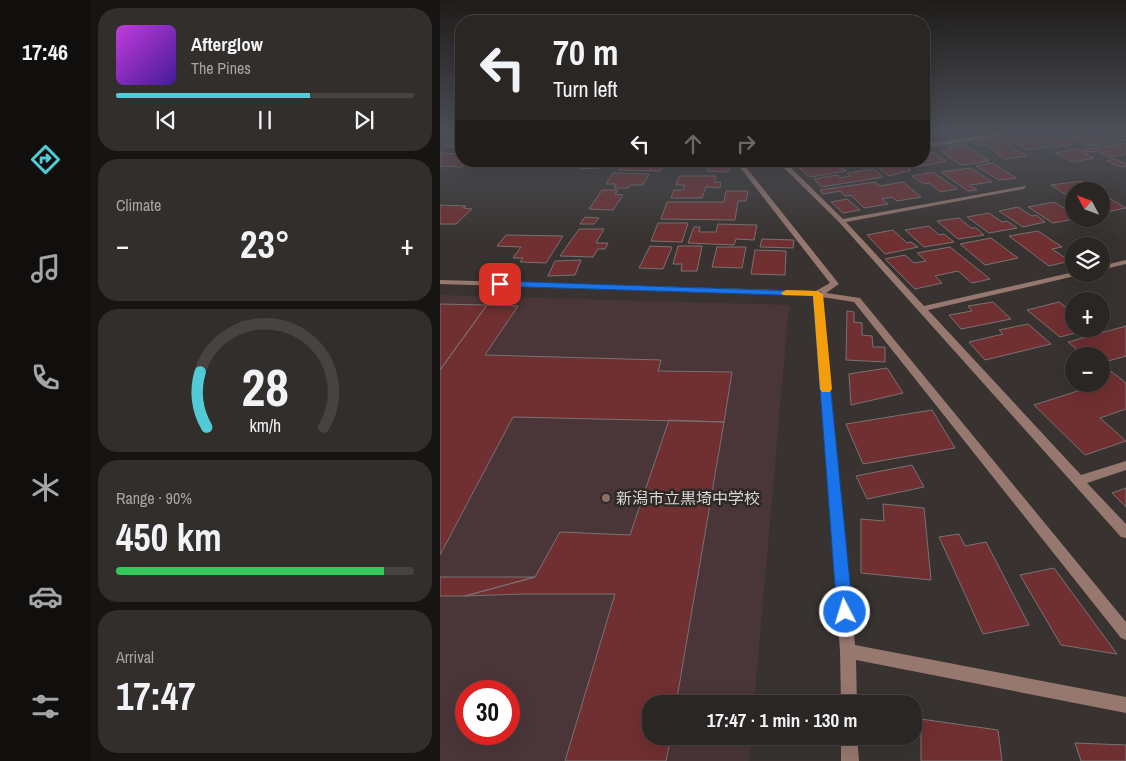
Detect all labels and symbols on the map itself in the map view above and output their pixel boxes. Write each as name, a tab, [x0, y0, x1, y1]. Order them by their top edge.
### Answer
north arrow	[1065, 182, 1110, 228]
pin	[479, 263, 521, 305]
place label: 新潟市立黒埼中学校	[616, 487, 760, 509]
marker: 新潟市立黒埼中学校	[600, 492, 612, 504]
position arrow	[818, 585, 870, 637]
speed limit sign: 30	[455, 680, 520, 745]

